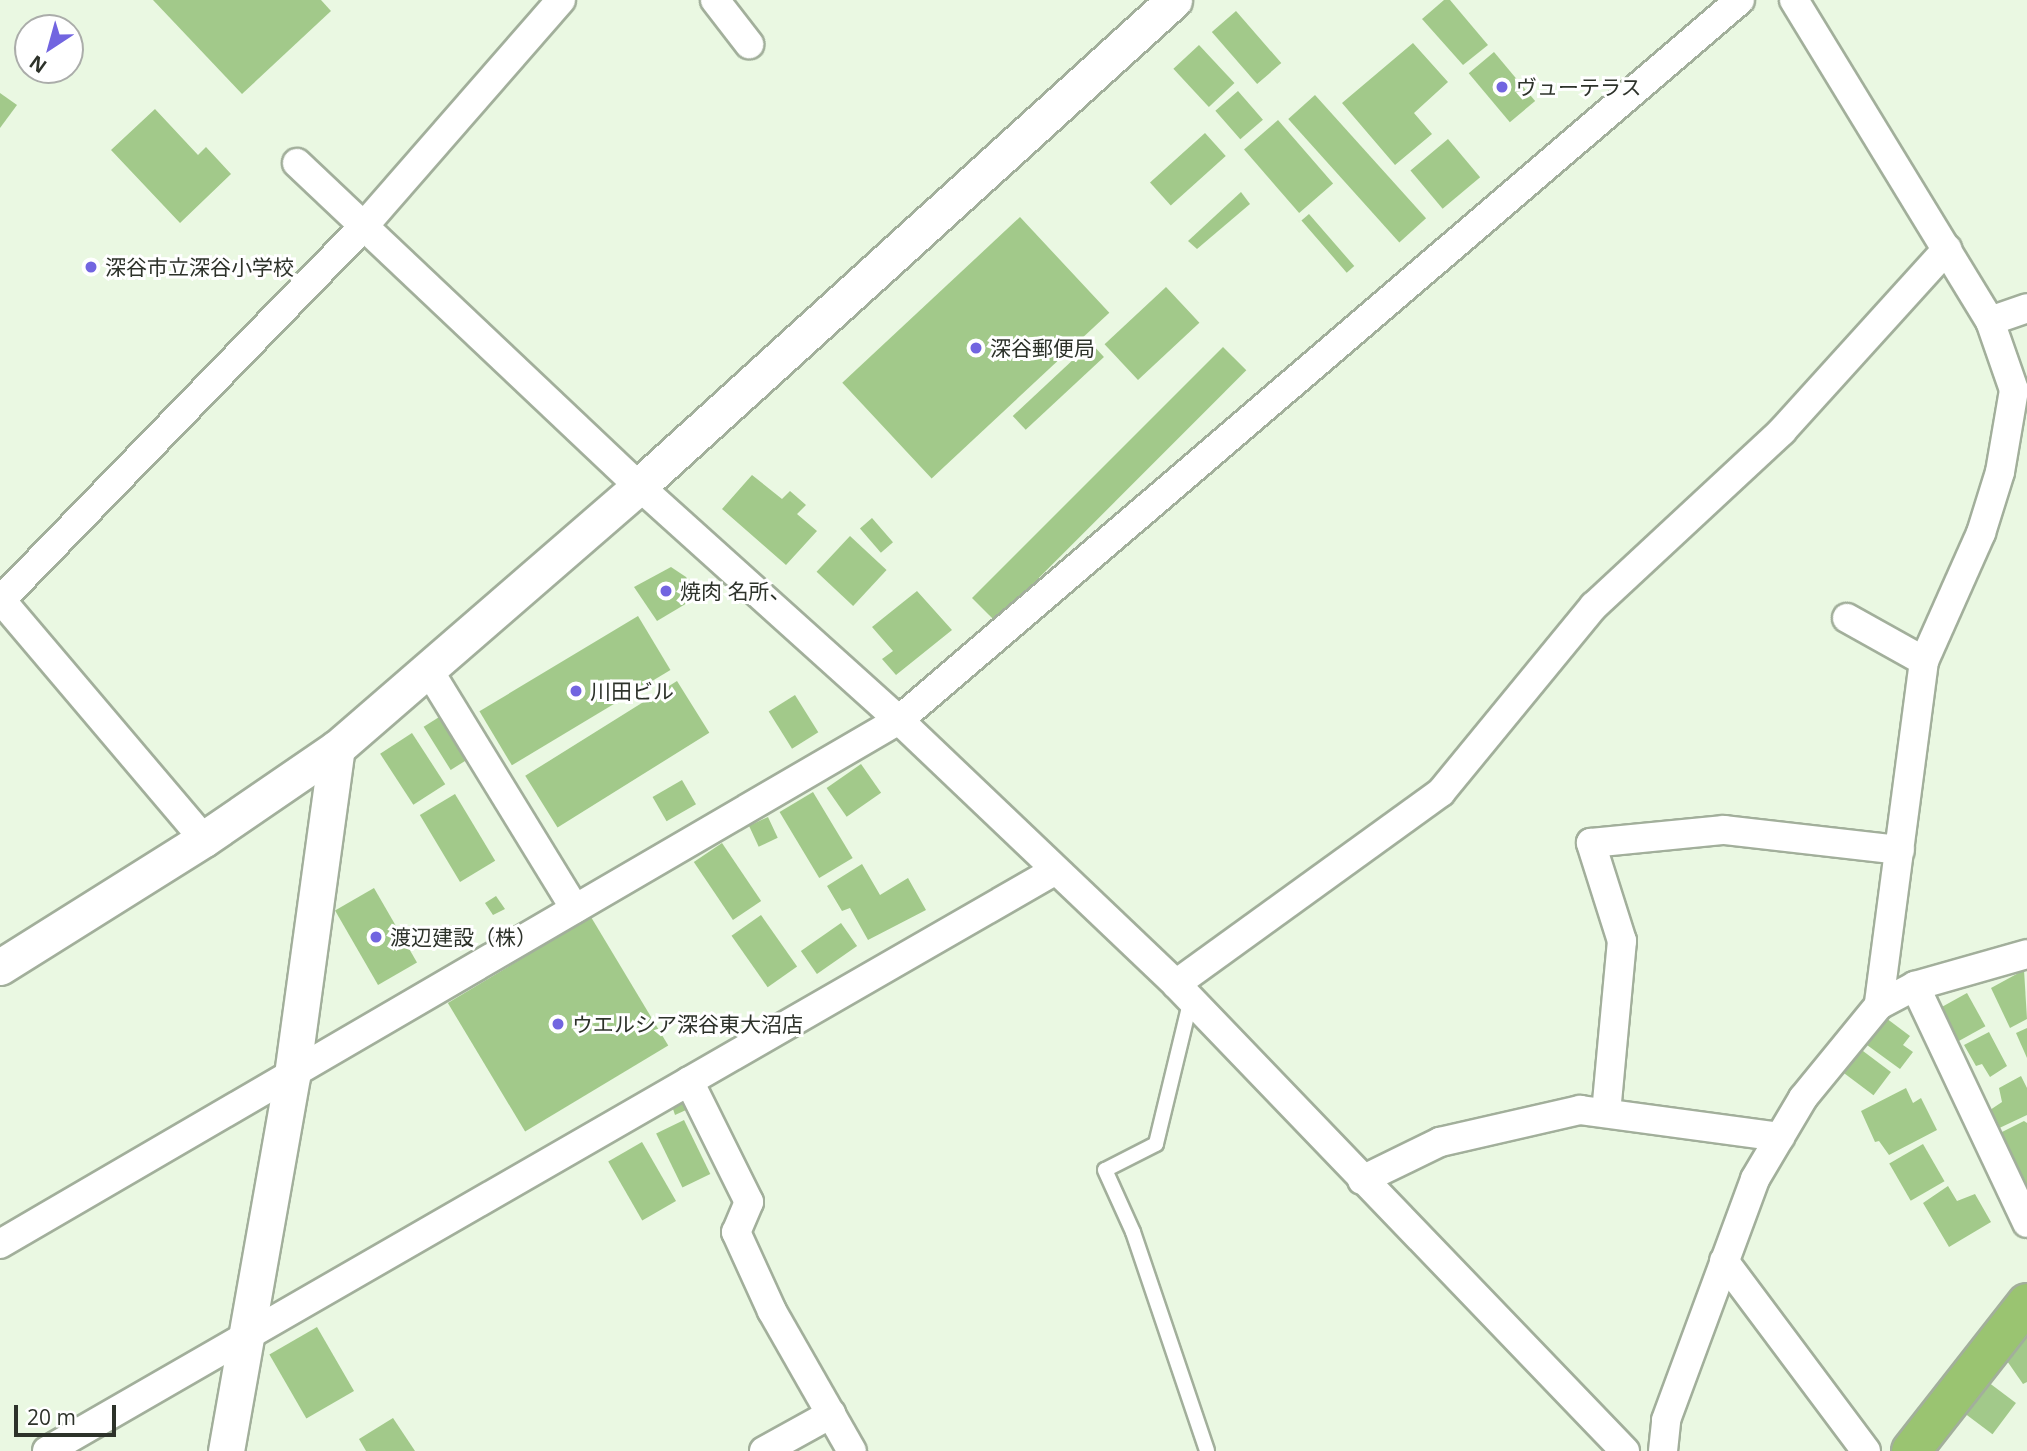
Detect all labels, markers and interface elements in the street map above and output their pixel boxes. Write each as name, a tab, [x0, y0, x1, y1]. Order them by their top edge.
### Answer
north arrow	[14, 14, 84, 84]
text: N	[24, 49, 52, 79]
place label: ヴューテラス	[1516, 74, 1642, 100]
marker: ヴューテラス	[1494, 79, 1510, 95]
place label: 深谷市立深谷小学校	[105, 254, 294, 280]
marker: 深谷市立深谷小学校	[83, 259, 99, 275]
place label: 深谷郵便局	[990, 335, 1095, 361]
marker: 深谷郵便局	[968, 340, 984, 356]
place label: 焼肉 名所、	[680, 578, 790, 604]
marker: 焼肉 名所、	[658, 583, 674, 599]
place label: 川田ビル	[590, 678, 674, 704]
marker: 川田ビル	[568, 683, 584, 699]
place label: 渡辺建設（株）	[390, 924, 537, 950]
marker: 渡辺建設（株）	[368, 929, 384, 945]
place label: ウエルシア深谷東大沼店	[572, 1011, 803, 1037]
marker: ウエルシア深谷東大沼店	[550, 1016, 566, 1032]
scale bar	[18, 1392, 119, 1436]
text: 20 m	[27, 1403, 76, 1431]

